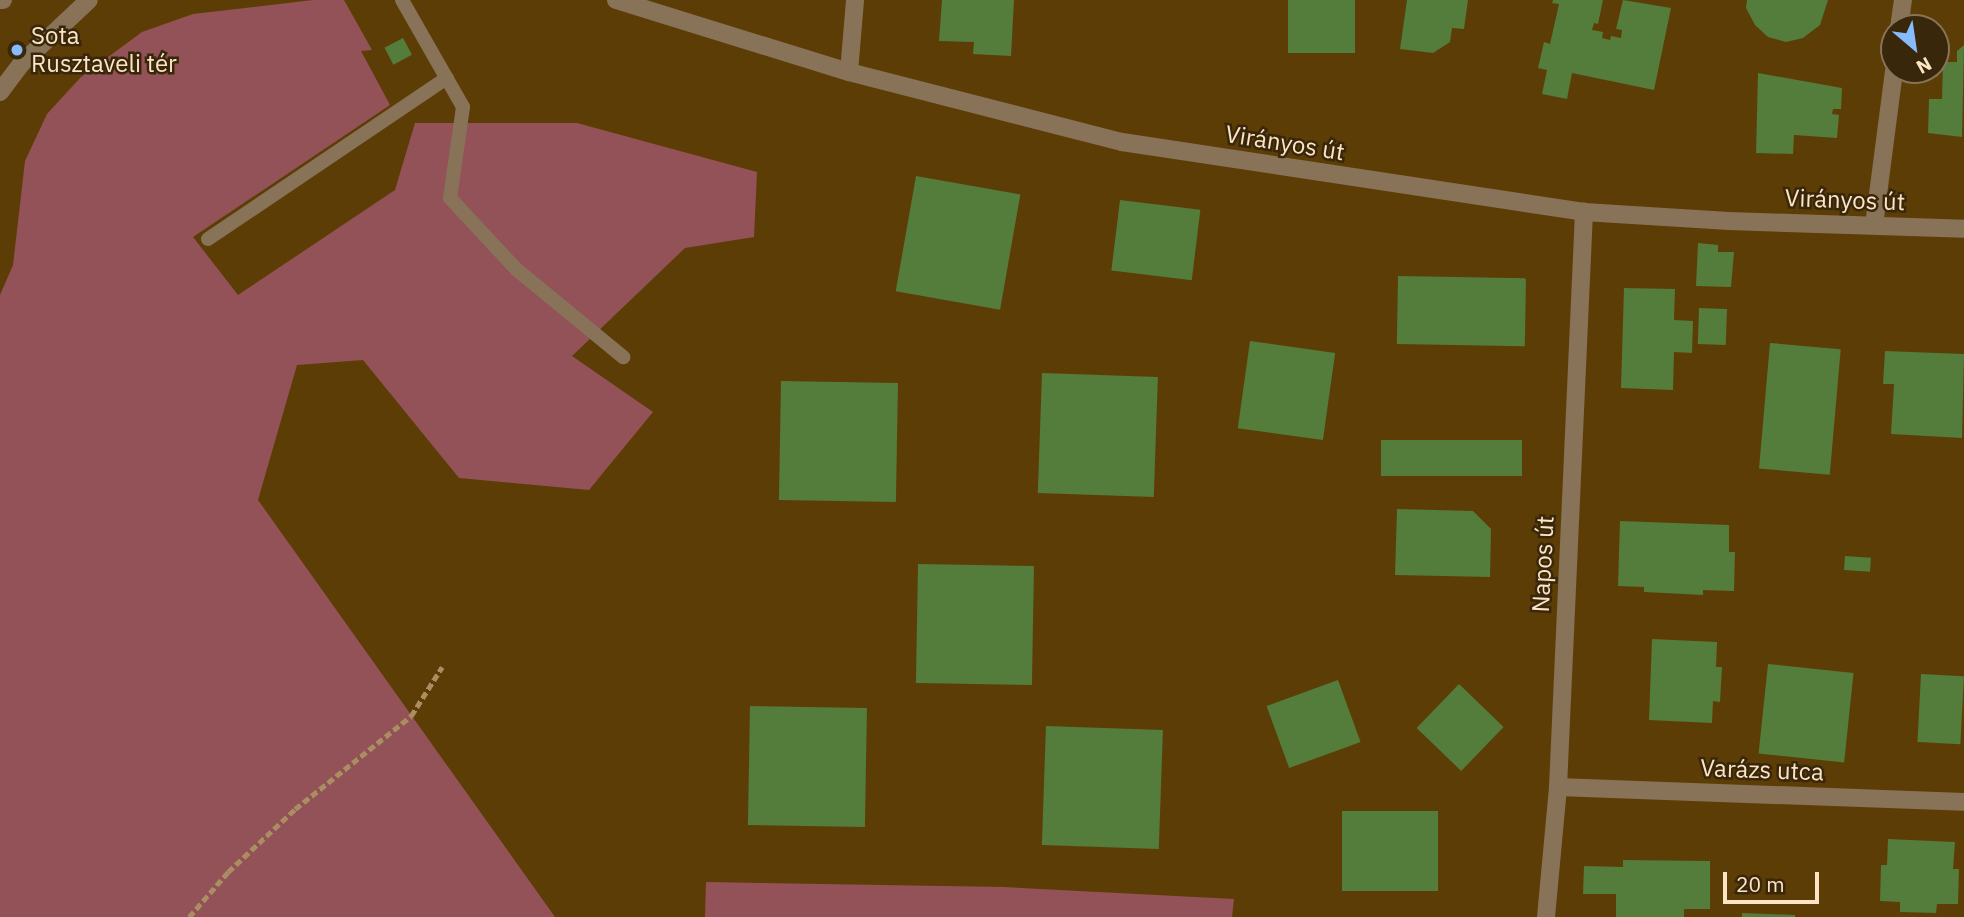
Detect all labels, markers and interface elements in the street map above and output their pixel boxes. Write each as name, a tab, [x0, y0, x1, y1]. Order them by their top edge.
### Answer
north arrow	[1880, 14, 1950, 84]
place label: Sota Rusztaveli tér	[31, 22, 177, 78]
marker: Sota Rusztaveli tér	[9, 42, 25, 58]
text: N	[1912, 52, 1936, 79]
street label: Virányos út	[1223, 119, 1347, 167]
street label: Virányos út	[1784, 184, 1906, 216]
street label: Napos út	[1526, 515, 1560, 613]
street label: Varázs utca	[1700, 753, 1824, 787]
scale bar	[1726, 858, 1822, 902]
text: 20 m	[1736, 870, 1785, 898]

